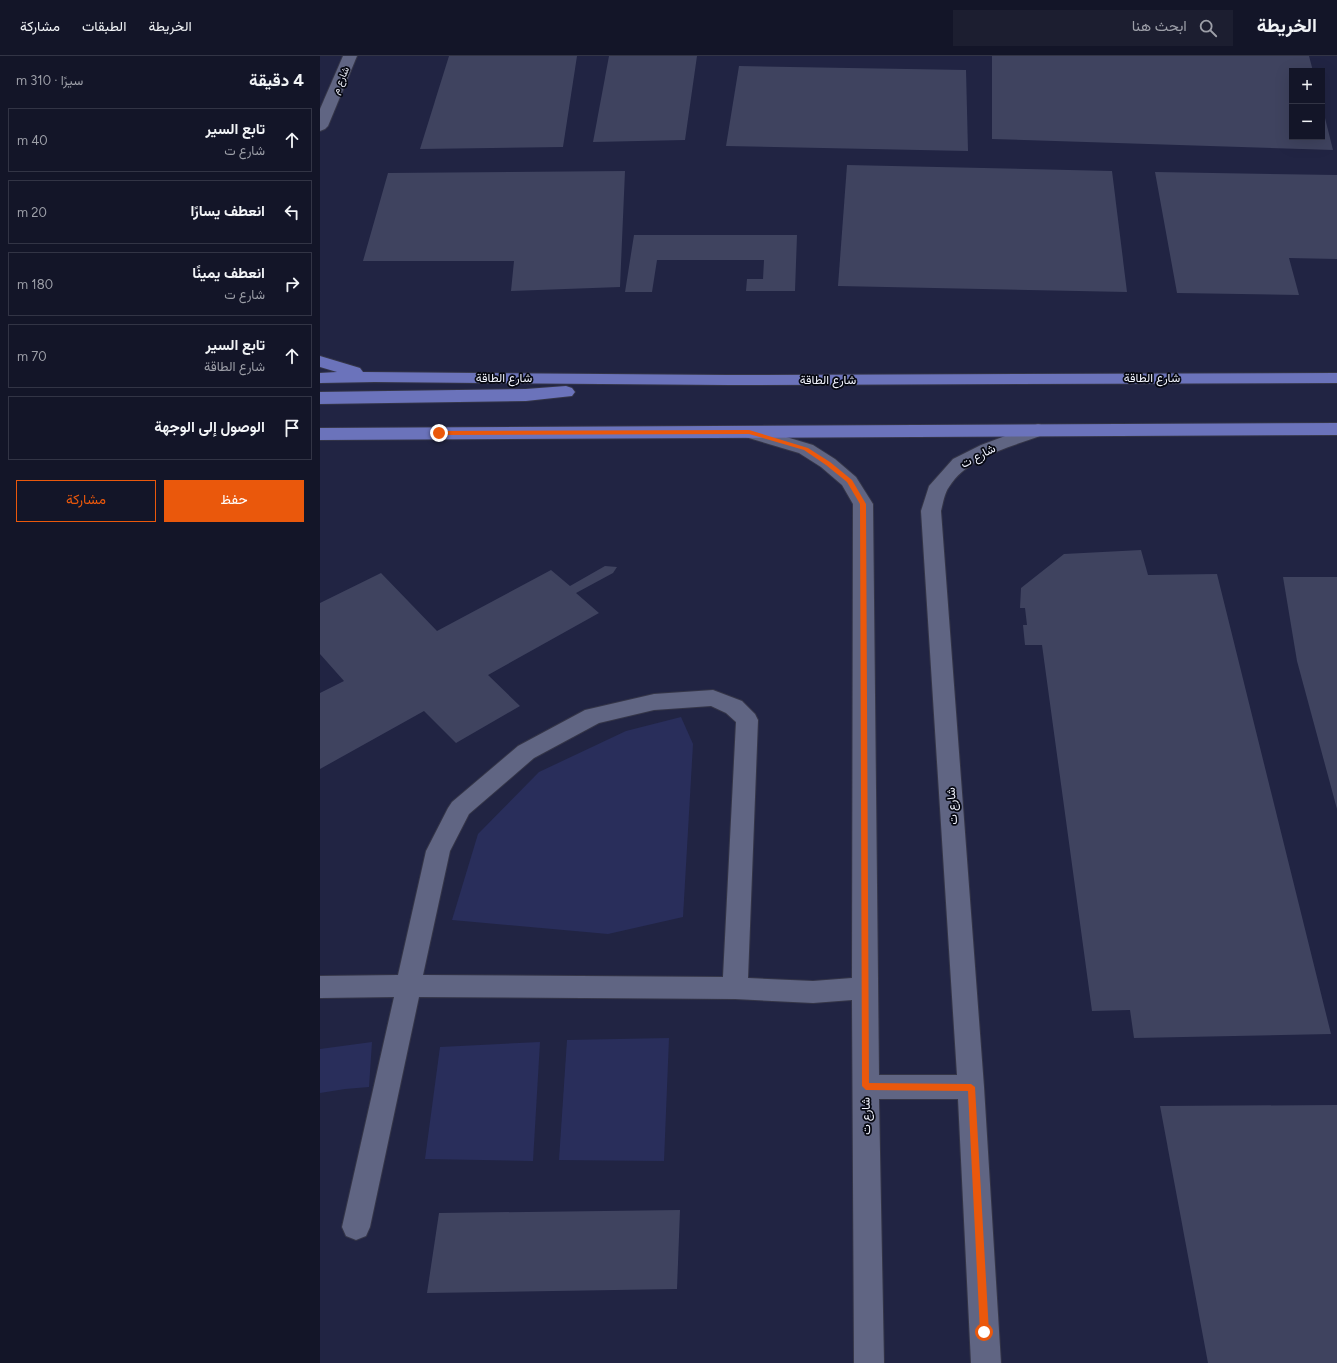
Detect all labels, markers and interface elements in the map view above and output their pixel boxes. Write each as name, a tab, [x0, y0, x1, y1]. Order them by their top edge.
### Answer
search box	[953, 10, 1233, 46]
text: الخريطة	[1257, 14, 1317, 37]
text: ابحث هنا	[1132, 17, 1187, 35]
icon: search	[1197, 17, 1219, 39]
text: مشاركة	[20, 18, 60, 35]
text: الطبقات	[82, 18, 126, 35]
text: الخريطة	[148, 18, 192, 35]
street label: شارع م	[329, 64, 352, 96]
map controls	[1289, 68, 1325, 140]
button: +	[1289, 68, 1325, 104]
text: 4 دقيقة	[249, 70, 304, 90]
text: سيرًا · 310 m	[16, 73, 83, 88]
button: −	[1289, 104, 1325, 140]
text: تابع السير	[205, 120, 265, 138]
icon: ahead	[281, 129, 303, 151]
text: 40 m	[17, 133, 48, 148]
text: شارع ت	[224, 143, 265, 158]
icon: left	[281, 201, 303, 223]
text: انعطف يسارًا	[190, 202, 265, 220]
text: 20 m	[17, 205, 47, 220]
text: انعطف يمينًا	[192, 264, 265, 282]
icon: right	[281, 273, 303, 295]
text: 180 m	[17, 277, 53, 292]
text: شارع ت	[224, 287, 265, 302]
text: تابع السير	[205, 336, 265, 354]
icon: ahead	[281, 345, 303, 367]
text: 70 m	[17, 349, 47, 364]
text: شارع الطاقة	[204, 359, 265, 374]
street label: شارع الطاقة	[476, 371, 532, 387]
street label: شارع الطاقة	[1124, 371, 1180, 387]
street label: شارع الطاقة	[800, 373, 856, 389]
icon: arrive	[281, 417, 303, 439]
text: الوصول إلى الوجهة	[154, 418, 265, 436]
route end	[430, 424, 448, 442]
street label: شارع ت	[958, 441, 999, 473]
button: مشاركة	[16, 480, 156, 522]
button: حفظ	[164, 480, 304, 522]
street label: شارع ت	[944, 787, 962, 825]
street label: شارع ت	[859, 1097, 875, 1135]
route start	[975, 1323, 993, 1341]

